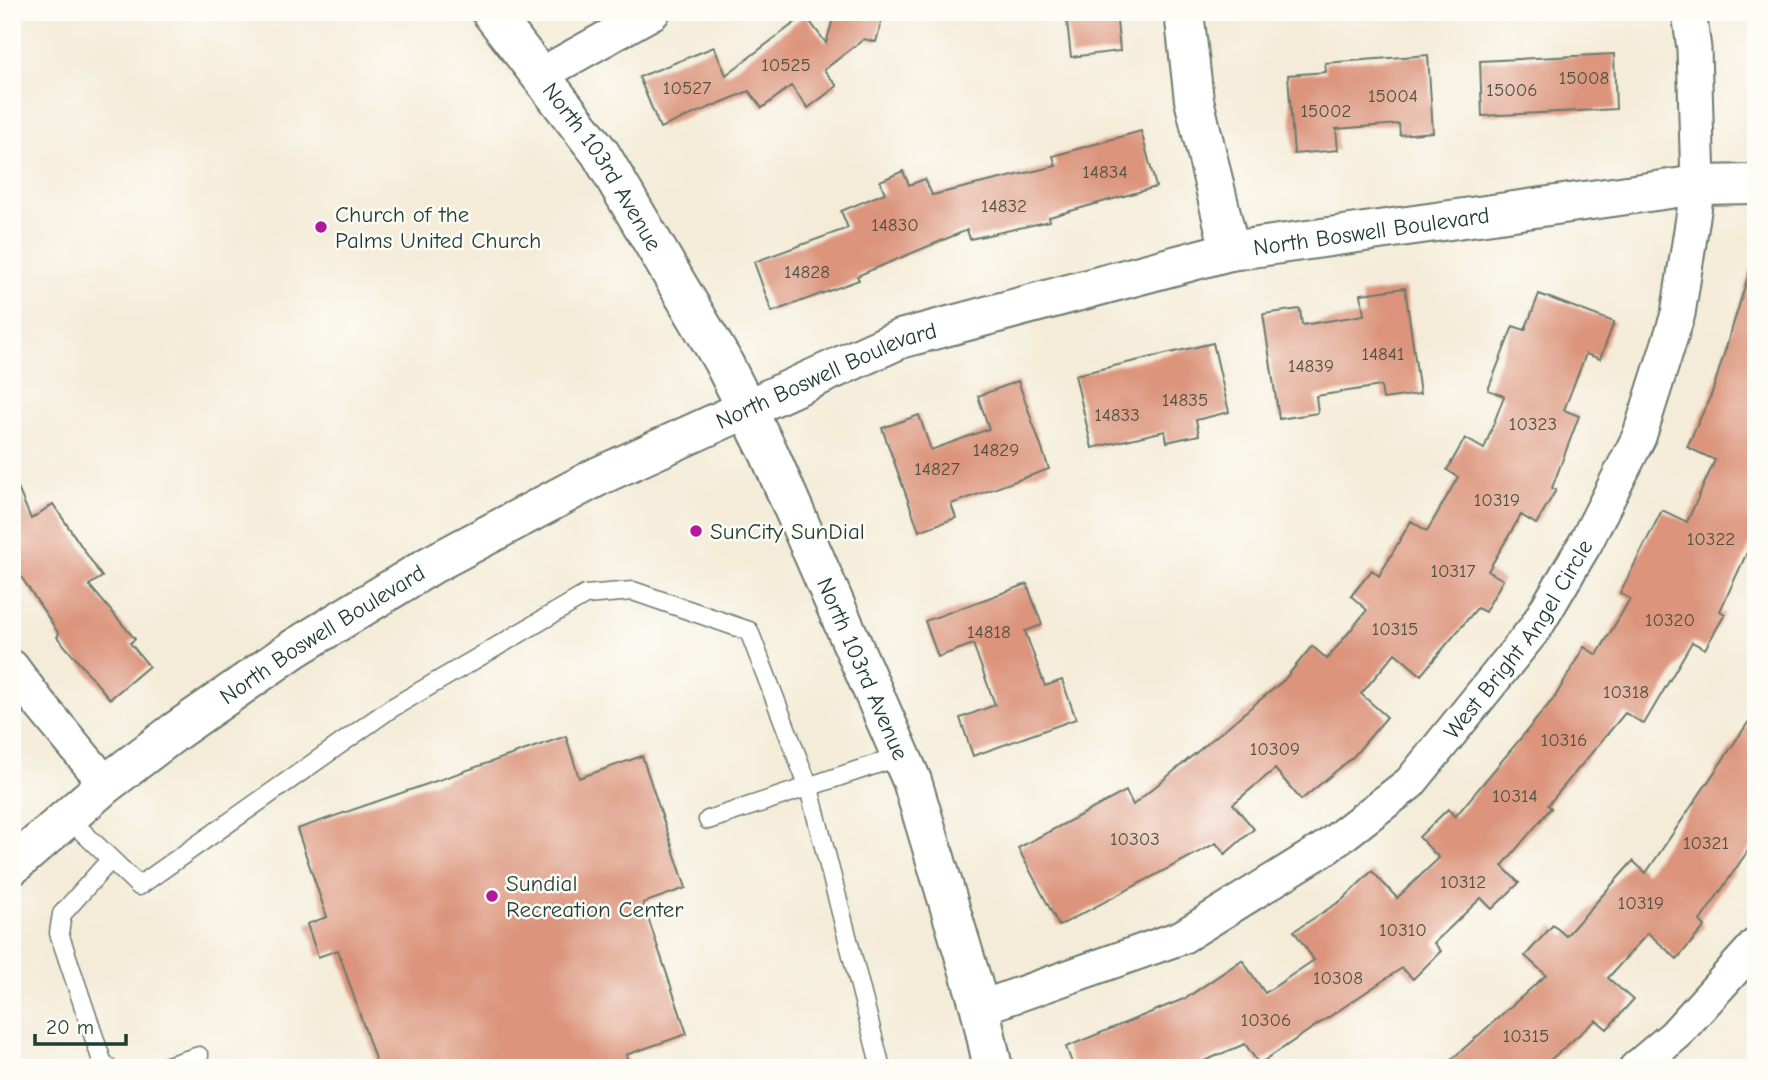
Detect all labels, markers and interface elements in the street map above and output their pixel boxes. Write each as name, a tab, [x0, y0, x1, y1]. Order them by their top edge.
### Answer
house number: 10525	[761, 54, 811, 76]
house number: 15008	[1559, 67, 1609, 89]
house number: 10527	[663, 77, 711, 99]
street label: North 103rd Avenue	[537, 78, 668, 256]
house number: 15006	[1486, 79, 1538, 101]
house number: 15004	[1368, 85, 1418, 107]
house number: 15002	[1301, 100, 1351, 122]
house number: 14834	[1082, 161, 1128, 183]
house number: 14832	[981, 195, 1027, 217]
place label: Church of the Palms United Church	[335, 201, 541, 254]
street label: North Boswell Boulevard	[1252, 202, 1491, 262]
house number: 14830	[871, 214, 919, 236]
marker: Church of the Palms United Church	[313, 219, 329, 235]
house number: 14828	[784, 261, 830, 283]
street label: North Boswell Boulevard	[712, 317, 940, 435]
house number: 14841	[1361, 343, 1405, 365]
house number: 14839	[1288, 355, 1334, 377]
house number: 14835	[1162, 389, 1208, 411]
house number: 14833	[1094, 404, 1140, 426]
house number: 10323	[1509, 413, 1557, 435]
house number: 14829	[973, 439, 1019, 461]
house number: 14827	[914, 458, 960, 480]
house number: 10319	[1474, 489, 1520, 511]
place label: SunCity SunDial	[710, 518, 865, 545]
marker: SunCity SunDial	[688, 523, 704, 539]
house number: 10322	[1687, 528, 1735, 550]
street label: West Bright Angel Circle	[1438, 535, 1599, 745]
street label: North Boswell Boulevard	[215, 559, 430, 710]
house number: 10317	[1430, 560, 1476, 582]
street label: North 103rd Avenue	[811, 574, 914, 764]
house number: 10320	[1645, 609, 1695, 631]
house number: 10315	[1372, 618, 1418, 640]
house number: 14818	[967, 621, 1011, 643]
house number: 10318	[1603, 681, 1649, 703]
house number: 10316	[1541, 729, 1587, 751]
house number: 10309	[1250, 738, 1300, 760]
house number: 10314	[1492, 785, 1538, 807]
house number: 10303	[1110, 828, 1160, 850]
house number: 10321	[1683, 832, 1729, 854]
place label: Sundial Recreation Center	[506, 870, 684, 923]
house number: 10312	[1440, 871, 1486, 893]
marker: Sundial Recreation Center	[484, 888, 500, 904]
house number: 10319	[1618, 892, 1664, 914]
house number: 10310	[1379, 919, 1427, 941]
house number: 10308	[1313, 967, 1363, 989]
scale bar	[35, 1003, 126, 1047]
house number: 10306	[1241, 1009, 1291, 1031]
text: 20 m	[46, 1015, 94, 1039]
house number: 10315	[1503, 1025, 1549, 1047]

